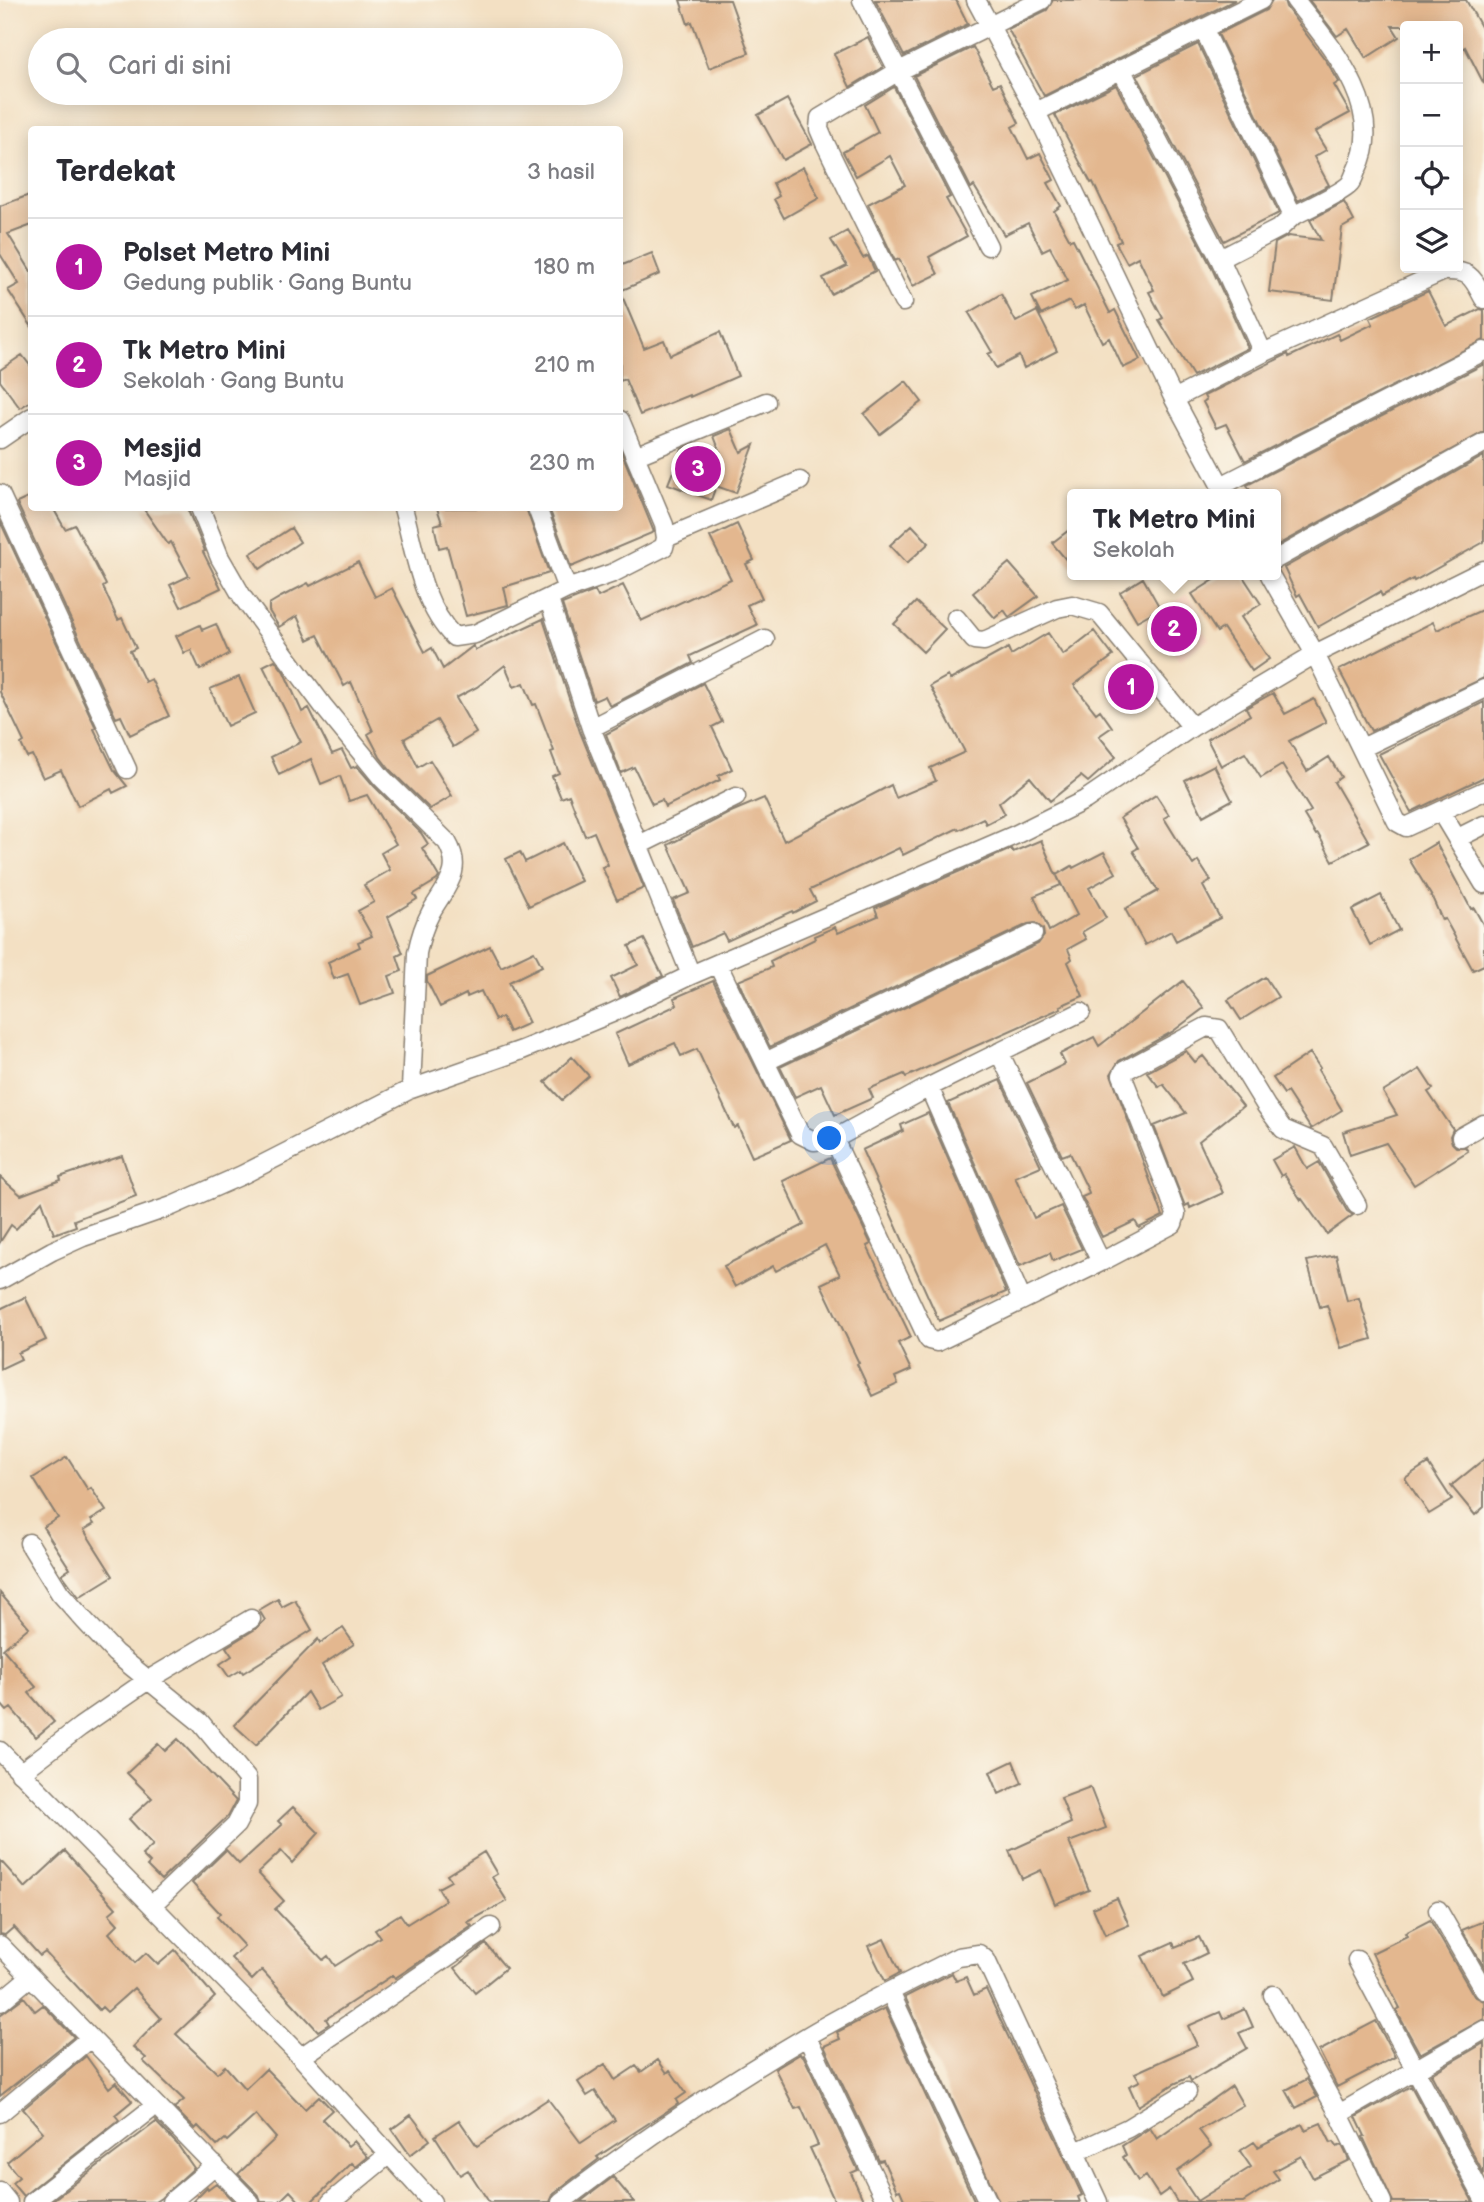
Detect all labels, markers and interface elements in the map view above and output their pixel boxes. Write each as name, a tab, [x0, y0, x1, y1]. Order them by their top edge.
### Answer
map controls	[1400, 21, 1463, 273]
button: +	[1400, 21, 1463, 84]
search box	[28, 28, 623, 105]
icon: search	[52, 48, 90, 86]
text: Cari di sini	[108, 51, 231, 82]
button: −	[1400, 84, 1463, 147]
button: locate	[1400, 147, 1463, 210]
text: Terdekat	[56, 154, 175, 190]
text: 3 hasil	[527, 158, 595, 186]
button: layers	[1400, 210, 1463, 273]
text: Polset Metro Mini	[123, 238, 330, 269]
text: 1	[74, 253, 84, 281]
text: 180 m	[534, 253, 595, 281]
text: Gedung publik · Gang Buntu	[123, 269, 412, 297]
text: Tk Metro Mini	[123, 336, 286, 367]
text: 2	[72, 351, 86, 379]
text: 210 m	[534, 351, 595, 379]
text: Sekolah · Gang Buntu	[123, 367, 344, 395]
text: Mesjid	[123, 434, 202, 465]
pin: 3	[675, 443, 721, 495]
text: 3	[72, 449, 86, 477]
text: 230 m	[529, 449, 595, 477]
text: Masjid	[123, 465, 191, 493]
popup	[1067, 489, 1281, 580]
text: Tk Metro Mini	[1093, 505, 1255, 536]
text: Sekolah	[1093, 536, 1175, 564]
pin: 2	[1151, 603, 1197, 655]
pin: 1	[1108, 661, 1154, 713]
your location	[812, 1121, 846, 1155]

